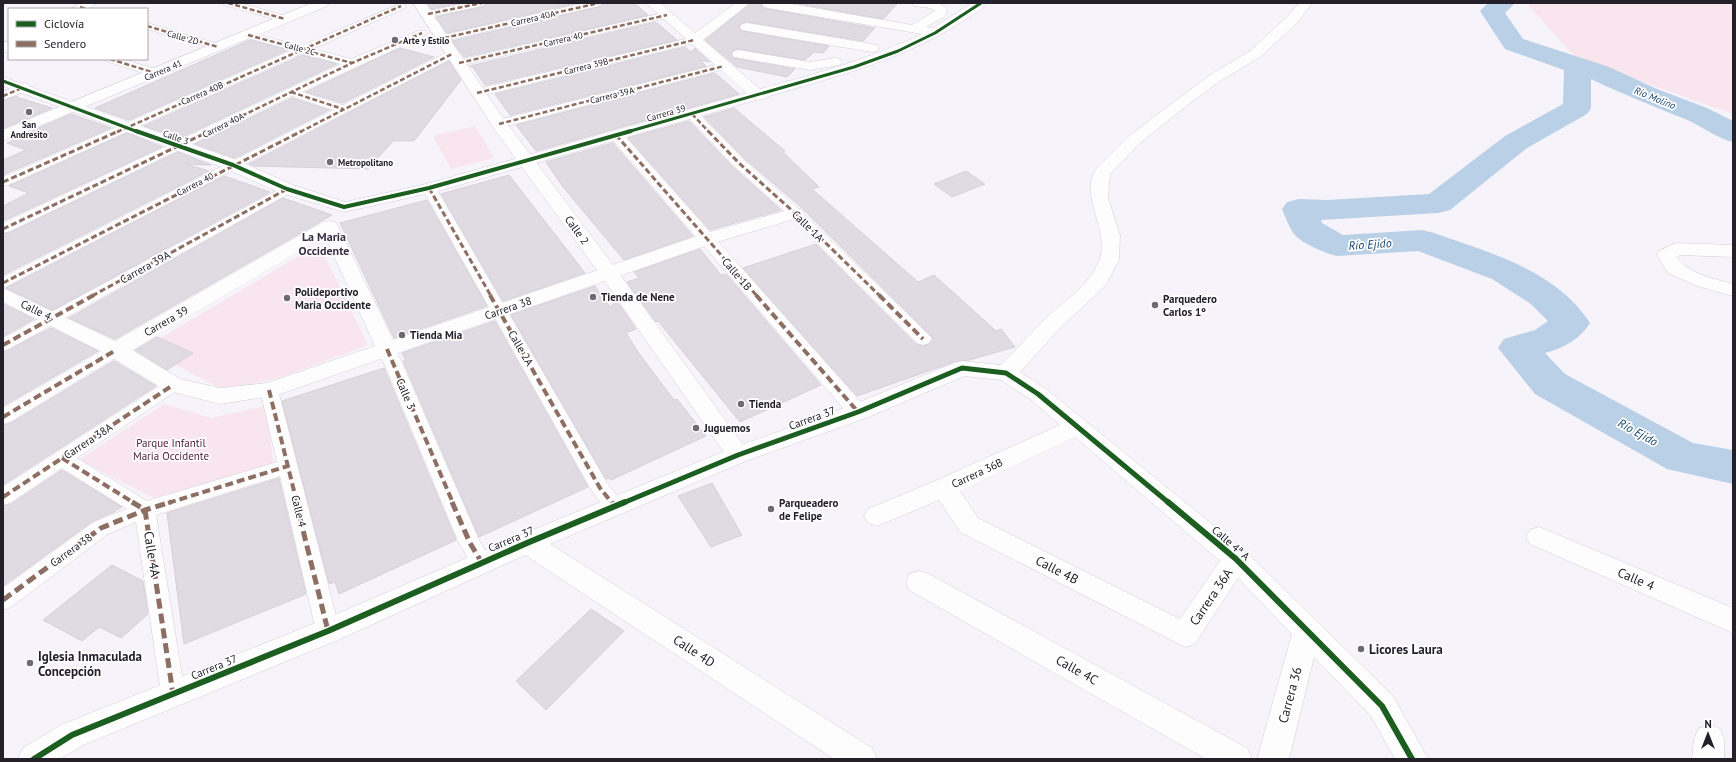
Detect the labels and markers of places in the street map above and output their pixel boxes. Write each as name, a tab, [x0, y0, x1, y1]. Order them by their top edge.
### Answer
marker: Arte y Estilo	[390, 35, 400, 45]
place label: Arte y Estilo	[403, 35, 450, 46]
marker: San Andresito	[24, 107, 34, 117]
place label: San Andresito	[10, 119, 48, 140]
marker: Metropolitano	[325, 157, 335, 167]
place label: Metropolitano	[338, 157, 393, 168]
place label: Polideportivo Maria Occidente	[295, 285, 371, 312]
place label: Tienda de Nene	[601, 290, 675, 304]
marker: Tienda de Nene	[588, 292, 598, 302]
place label: Parquedero Carlos 1º	[1163, 292, 1217, 319]
marker: Polideportivo Maria Occidente	[282, 293, 292, 303]
marker: Parquedero Carlos 1º	[1150, 300, 1160, 310]
place label: Tienda Mia	[410, 328, 462, 342]
marker: Tienda Mia	[397, 330, 407, 340]
place label: Tienda	[749, 397, 781, 411]
marker: Tienda	[736, 399, 746, 409]
place label: Juguemos	[703, 421, 751, 435]
marker: Juguemos	[691, 423, 701, 433]
place label: Parqueadero de Felipe	[779, 496, 839, 523]
marker: Parqueadero de Felipe	[766, 504, 776, 514]
place label: Licores Laura	[1369, 641, 1443, 658]
marker: Licores Laura	[1356, 644, 1366, 654]
place label: Iglesia Inmaculada Concepción	[38, 648, 142, 680]
marker: Iglesia Inmaculada Concepción	[25, 658, 35, 668]

